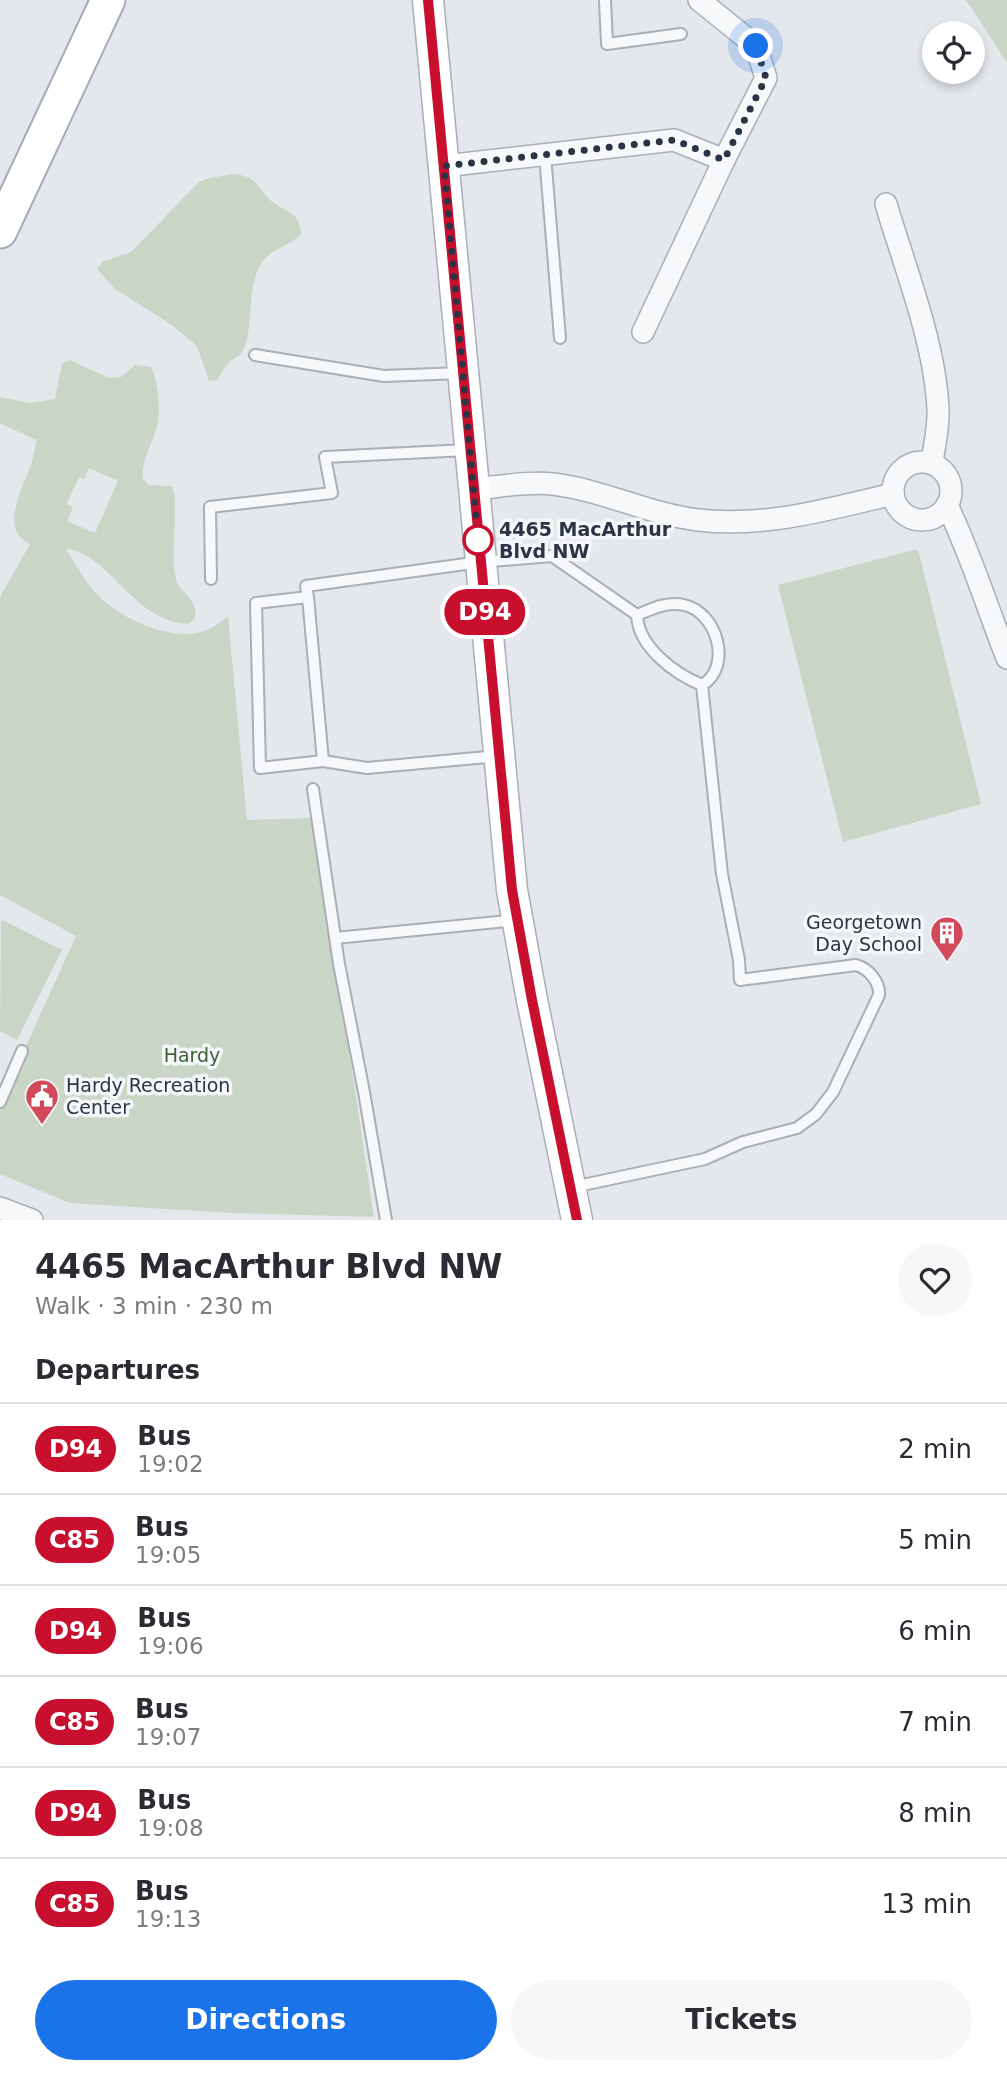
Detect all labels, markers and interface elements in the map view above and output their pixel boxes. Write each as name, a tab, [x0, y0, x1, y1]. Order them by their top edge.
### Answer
map controls	[922, 21, 985, 84]
button: locate	[922, 21, 985, 84]
your location	[738, 28, 773, 63]
place label: 4465 MacArthur Blvd NW	[499, 518, 672, 562]
marker: 4465 MacArthur Blvd NW	[463, 525, 493, 555]
line badge: D94	[445, 589, 525, 635]
text: D94	[458, 598, 512, 626]
place label: Georgetown Day School	[806, 911, 922, 955]
building icon: Georgetown Day School	[928, 914, 966, 963]
park label: Hardy	[164, 1044, 220, 1066]
place label: Hardy Recreation Center	[66, 1074, 230, 1118]
public building icon: Hardy Recreation Center	[23, 1077, 61, 1126]
button: heart	[898, 1243, 972, 1317]
text: 4465 MacArthur Blvd NW	[35, 1247, 502, 1286]
text: Walk · 3 min · 230 m	[35, 1293, 273, 1319]
text: Departures	[35, 1355, 200, 1385]
text: Bus	[137, 1421, 191, 1451]
text: 2 min	[898, 1434, 972, 1464]
text: D94	[49, 1435, 102, 1463]
text: 19:02	[137, 1451, 204, 1477]
text: Bus	[135, 1512, 189, 1542]
text: 5 min	[898, 1525, 972, 1555]
text: C85	[49, 1526, 100, 1554]
text: 19:05	[135, 1542, 201, 1568]
text: Bus	[137, 1603, 191, 1633]
text: 6 min	[898, 1616, 972, 1646]
text: D94	[49, 1617, 102, 1645]
text: 19:06	[137, 1633, 204, 1659]
text: Bus	[135, 1694, 189, 1724]
text: 7 min	[898, 1707, 972, 1737]
text: C85	[49, 1708, 100, 1736]
text: 19:07	[135, 1724, 201, 1750]
text: Bus	[137, 1785, 191, 1815]
text: 8 min	[898, 1798, 972, 1828]
text: D94	[49, 1799, 102, 1827]
text: 19:08	[137, 1815, 204, 1841]
text: Bus	[135, 1876, 189, 1906]
text: 13 min	[882, 1889, 972, 1919]
text: C85	[49, 1890, 100, 1918]
text: 19:13	[135, 1906, 201, 1932]
button: Directions	[35, 1980, 497, 2060]
button: Tickets	[511, 1980, 972, 2060]

